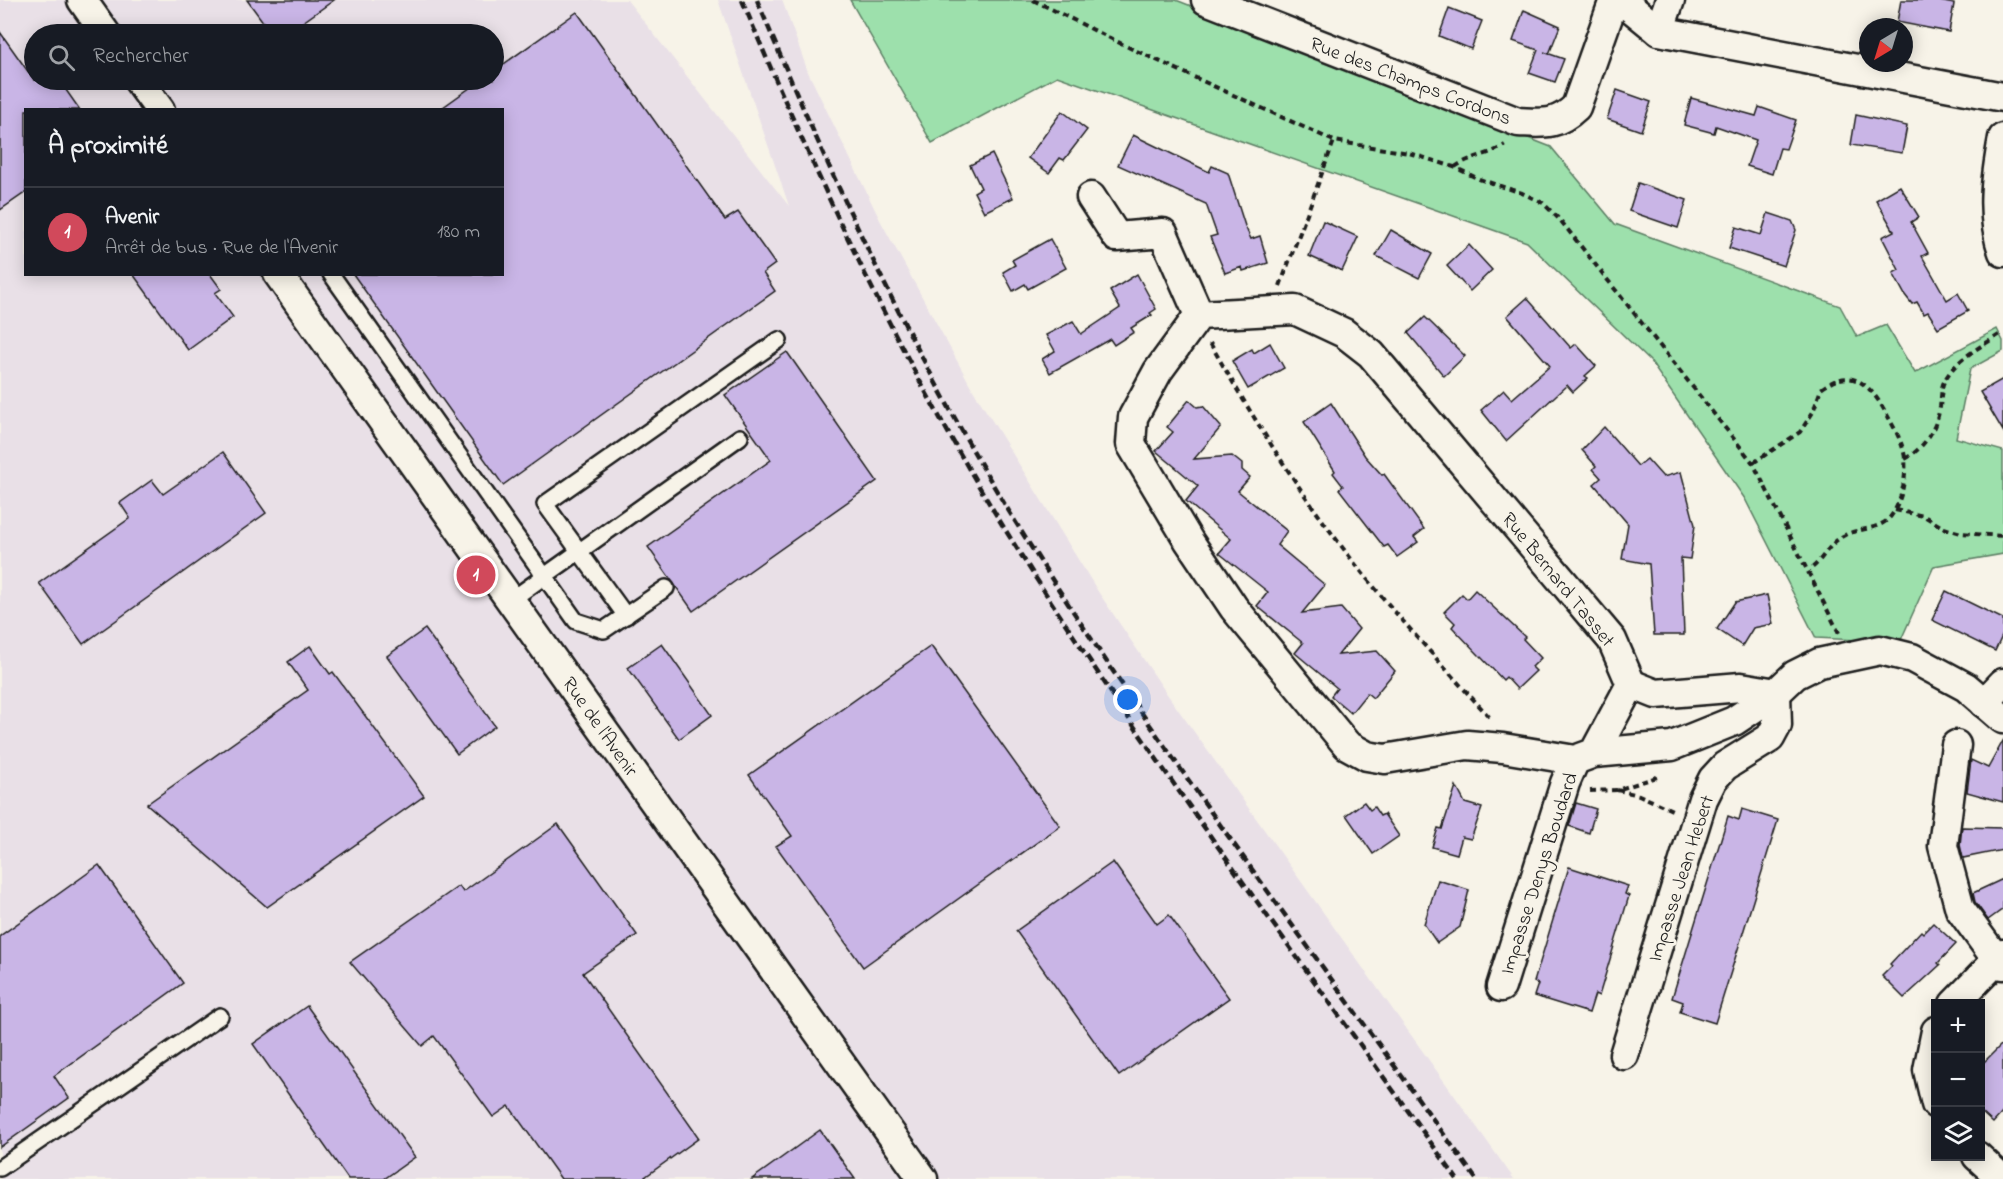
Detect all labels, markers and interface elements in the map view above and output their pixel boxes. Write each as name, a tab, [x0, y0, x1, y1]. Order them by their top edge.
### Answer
north arrow	[1859, 18, 1913, 72]
search box	[24, 24, 504, 90]
street label: Rue des Champs Cordons	[1305, 30, 1515, 134]
icon: search	[45, 41, 78, 74]
text: Rechercher	[93, 41, 189, 73]
text: À proximité	[48, 128, 168, 166]
text: Avenir	[105, 202, 159, 234]
text: 1	[64, 218, 71, 247]
text: 180 m	[437, 218, 480, 247]
text: Arrêt de bus · Rue de l'Avenir	[105, 234, 338, 263]
street label: Rue Bernard Tasset	[1493, 507, 1621, 655]
pin: 1	[456, 552, 496, 598]
street label: Rue de l'Avenir	[554, 671, 645, 784]
your location	[1113, 685, 1142, 714]
street label: Impasse Denys Boudard	[1494, 769, 1587, 978]
street label: Impasse Jean Hebert	[1642, 791, 1723, 966]
map controls	[1931, 999, 1985, 1161]
button: +	[1931, 999, 1985, 1053]
button: −	[1931, 1053, 1985, 1107]
button: layers	[1931, 1107, 1985, 1161]

